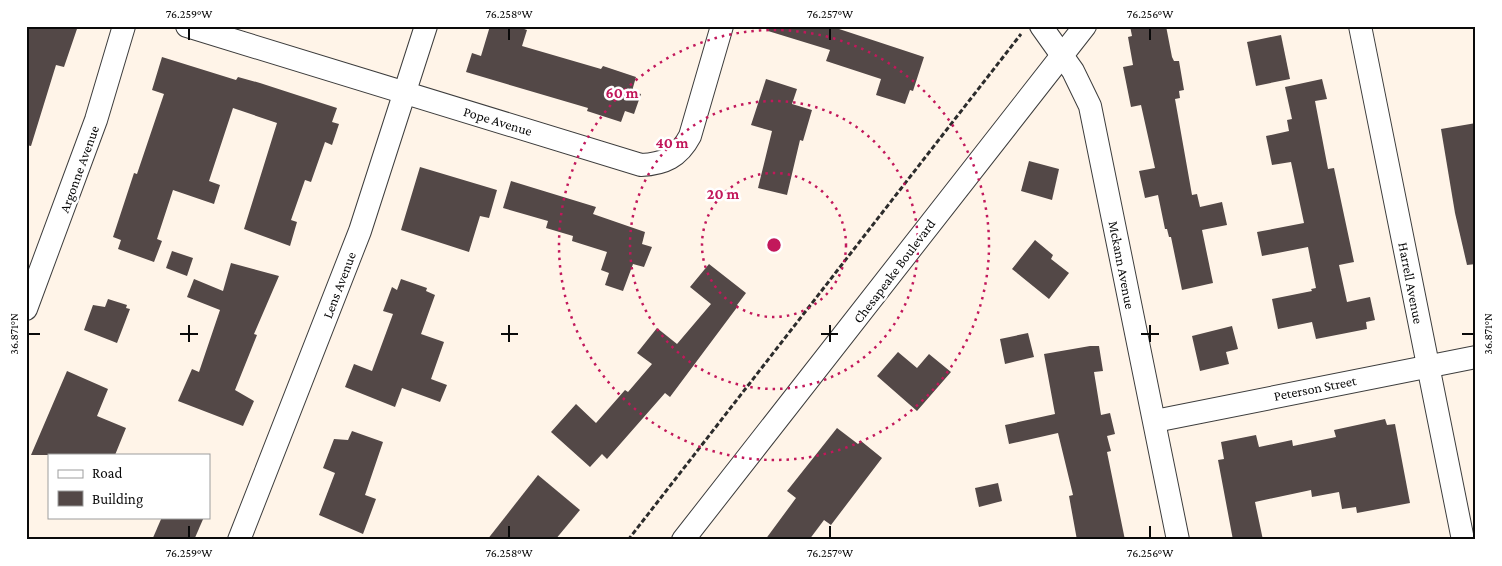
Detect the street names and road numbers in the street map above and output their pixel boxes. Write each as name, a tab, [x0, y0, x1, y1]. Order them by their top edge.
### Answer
street label: Pope Avenue	[462, 103, 534, 139]
street label: Argonne Avenue	[56, 123, 102, 215]
street label: Chesapeake Boulevard	[850, 215, 939, 326]
street label: Mckann Avenue	[1106, 220, 1138, 310]
street label: Harrell Avenue	[1395, 241, 1427, 325]
street label: Lens Avenue	[319, 249, 359, 321]
street label: Peterson Street	[1272, 372, 1358, 404]

